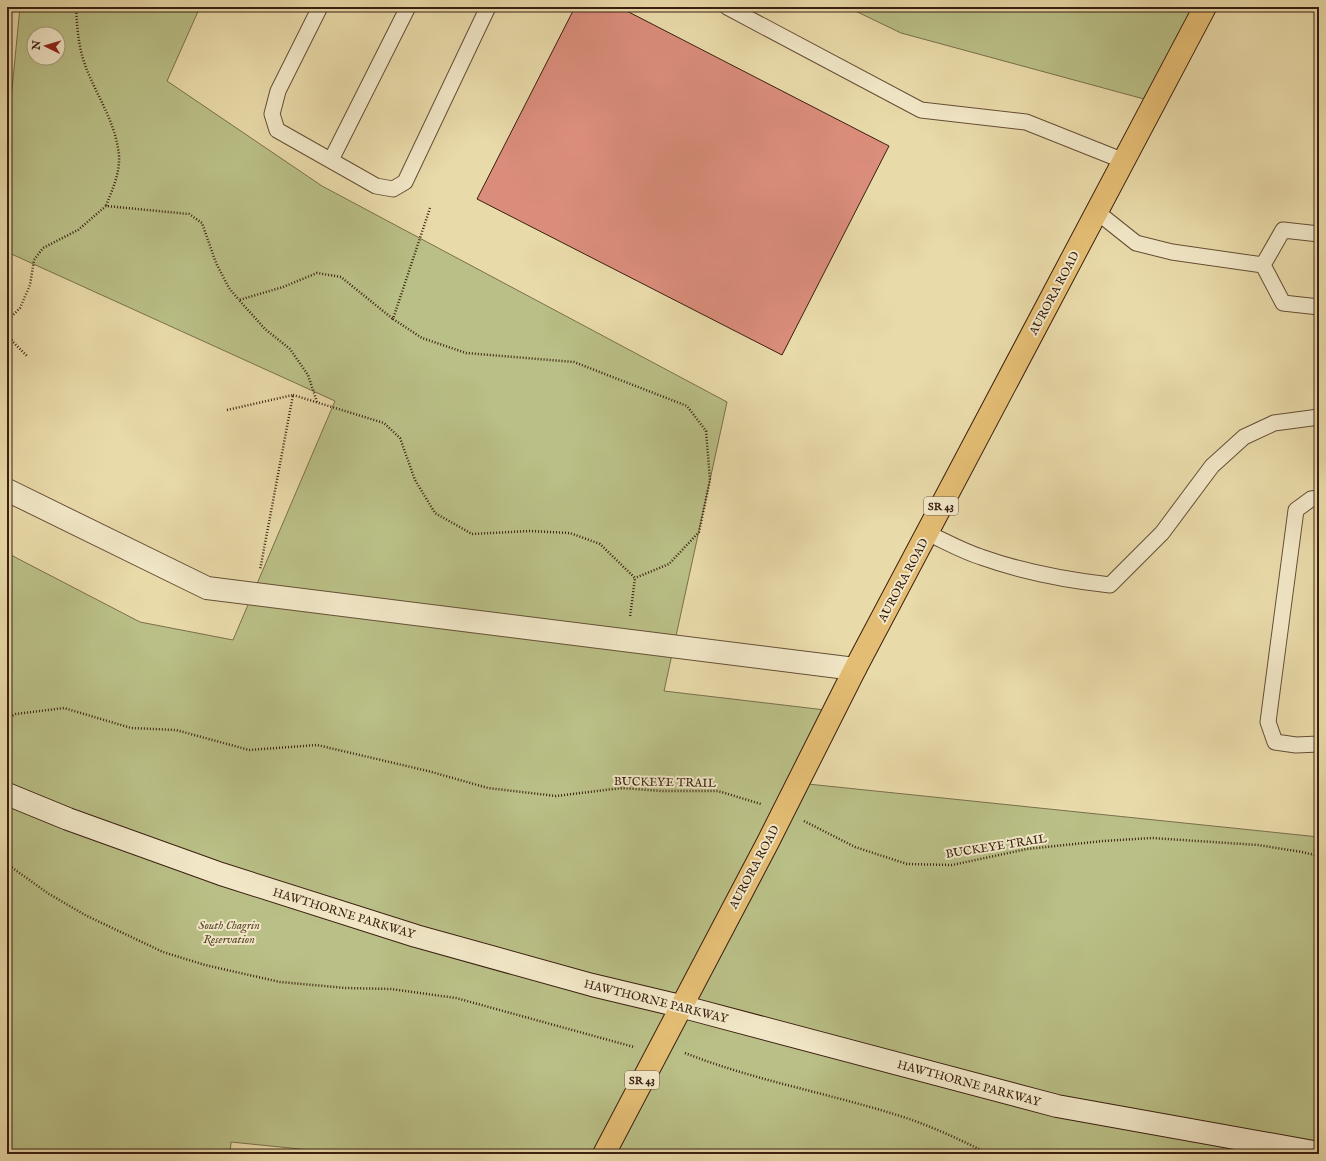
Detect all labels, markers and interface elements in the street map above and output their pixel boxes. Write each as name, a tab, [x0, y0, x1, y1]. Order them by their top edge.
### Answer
north arrow	[26, 26, 66, 66]
text: N	[30, 39, 44, 52]
street label: AURORA ROAD	[1026, 249, 1083, 339]
road number: SR 43	[924, 497, 958, 515]
street label: AURORA ROAD	[875, 536, 932, 626]
street label: BUCKEYE TRAIL	[614, 774, 717, 791]
street label: AURORA ROAD	[726, 823, 783, 913]
street label: BUCKEYE TRAIL	[944, 831, 1048, 862]
street label: HAWTHORNE PARKWAY	[271, 885, 418, 943]
park label: South Chagrin Reservation	[198, 918, 260, 947]
street label: HAWTHORNE PARKWAY	[582, 976, 730, 1027]
street label: HAWTHORNE PARKWAY	[895, 1057, 1043, 1110]
road number: SR 43	[625, 1071, 659, 1089]

